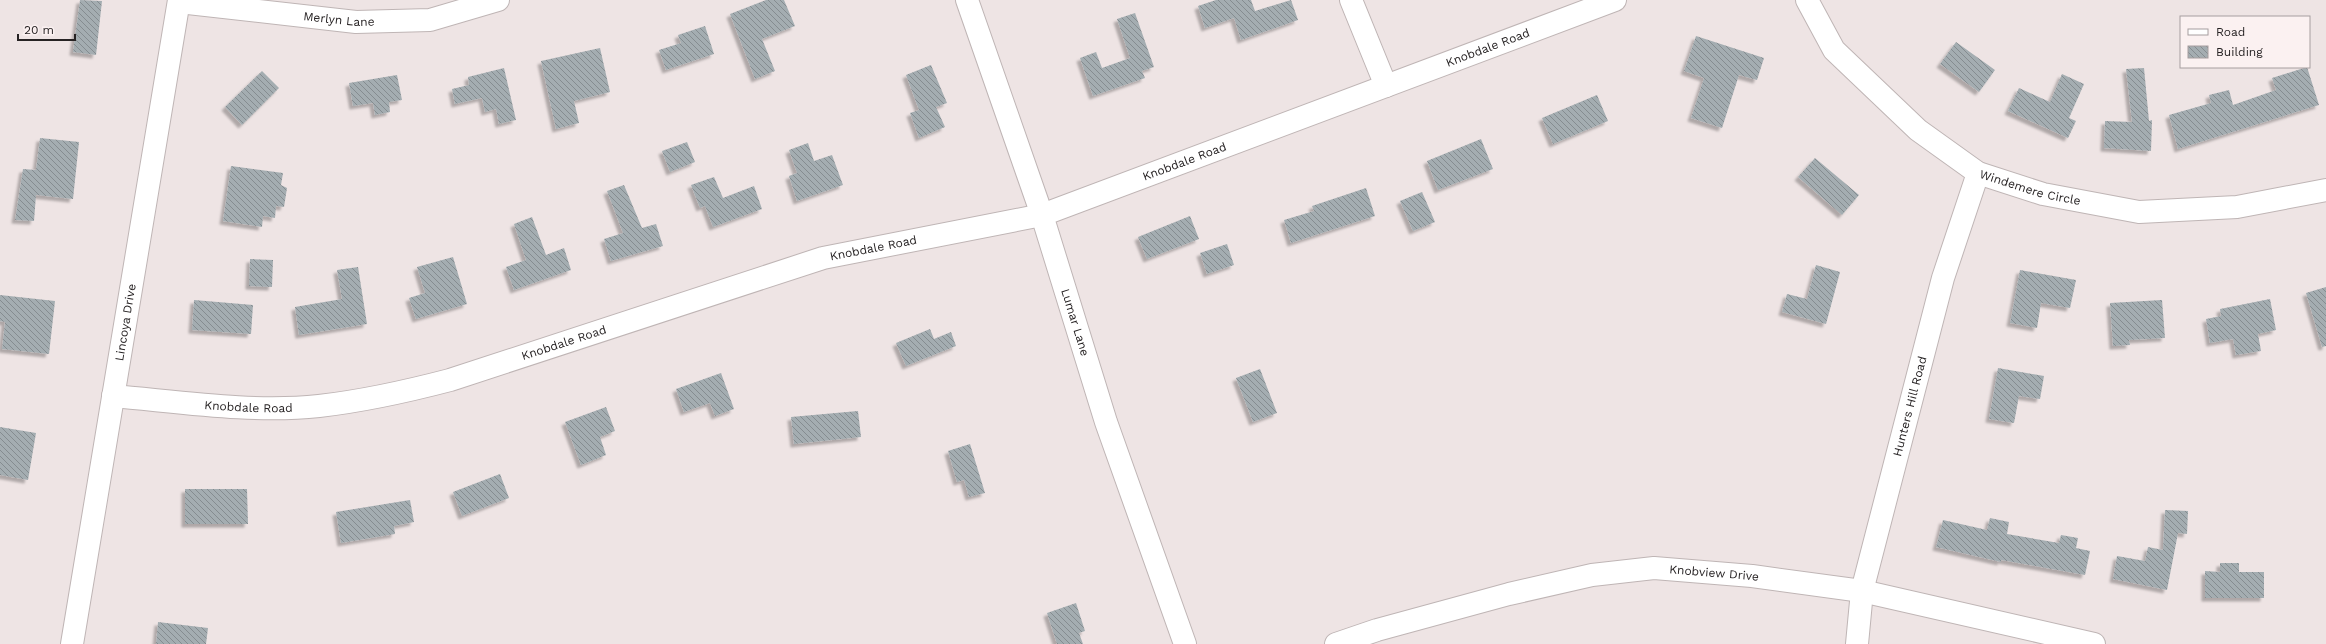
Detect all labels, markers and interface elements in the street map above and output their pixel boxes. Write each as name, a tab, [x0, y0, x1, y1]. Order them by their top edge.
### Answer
street label: Merlyn Lane	[303, 9, 375, 29]
scale bar	[18, 16, 75, 42]
legend	[2180, 16, 2310, 68]
text: 20 m	[24, 23, 54, 37]
text: Road	[2216, 25, 2245, 39]
street label: Knobdale Road	[1444, 26, 1532, 70]
text: Building	[2216, 45, 2263, 59]
street label: Knobdale Road	[1141, 139, 1228, 184]
street label: Windemere Circle	[1978, 167, 2082, 208]
street label: Knobdale Road	[829, 233, 918, 264]
street label: Lincoya Drive	[112, 283, 139, 362]
street label: Lumar Lane	[1058, 287, 1092, 358]
street label: Knobdale Road	[520, 322, 608, 363]
street label: Hunters Hill Road	[1890, 355, 1929, 458]
street label: Knobdale Road	[204, 398, 293, 415]
street label: Knobview Drive	[1669, 562, 1760, 584]

